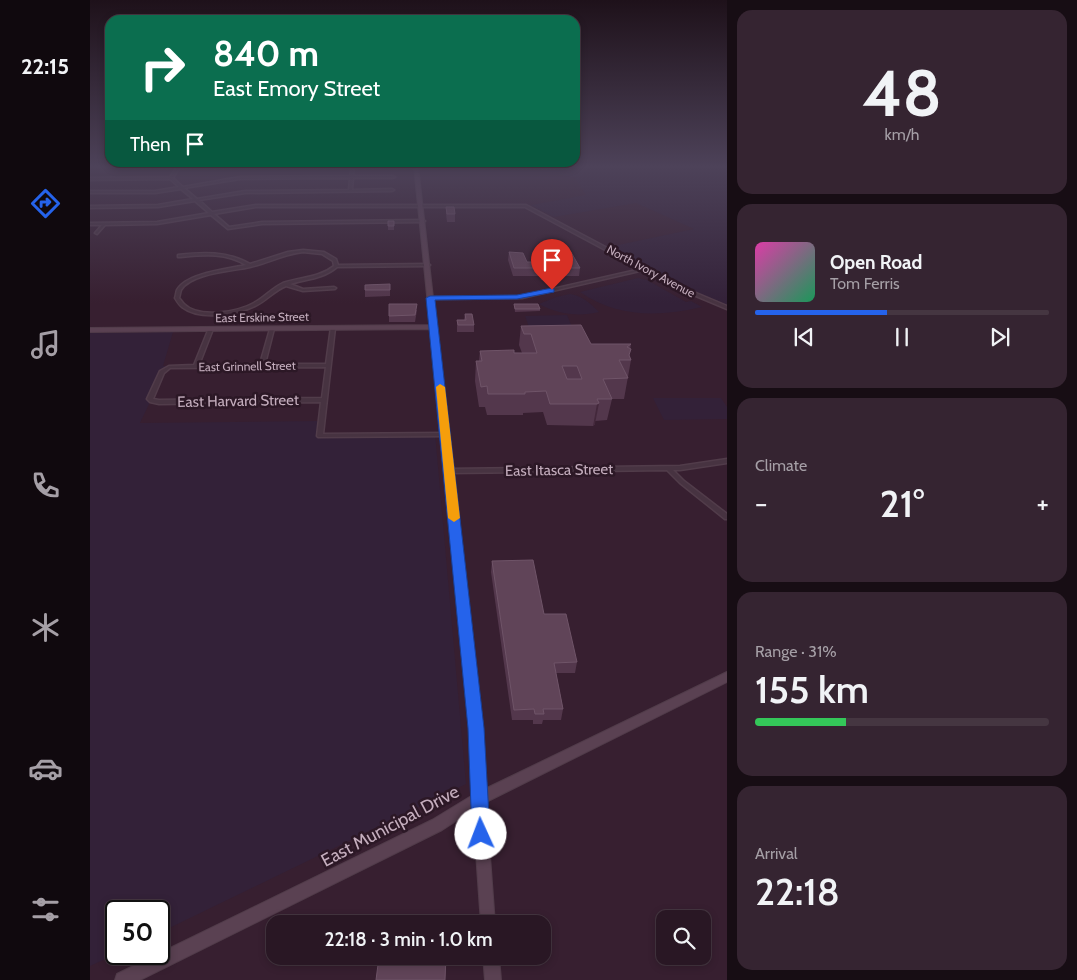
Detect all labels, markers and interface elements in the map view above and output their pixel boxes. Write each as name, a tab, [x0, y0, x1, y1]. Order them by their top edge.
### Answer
text: 840 m	[213, 32, 319, 75]
icon: right	[130, 35, 195, 100]
text: 22:15	[21, 53, 69, 80]
text: 48	[862, 53, 942, 132]
text: East Emory Street	[213, 75, 380, 102]
text: km/h	[884, 125, 920, 144]
icon: arrive	[181, 130, 209, 158]
text: Then	[130, 133, 171, 156]
icon: directions	[28, 186, 63, 221]
pin	[531, 239, 573, 290]
street label: North Ivory Avenue	[604, 241, 698, 301]
icon: arrive	[538, 246, 566, 274]
text: Open Road	[830, 251, 922, 274]
text: Tom Ferris	[830, 274, 900, 293]
street label: East Erskine Street	[215, 309, 309, 325]
icon: previous	[790, 323, 818, 351]
icon: pause	[888, 323, 916, 351]
icon: next	[986, 323, 1014, 351]
icon: music	[28, 327, 63, 362]
street label: East Grinnell Street	[198, 358, 296, 374]
street label: East Harvard Street	[177, 391, 299, 411]
text: Climate	[755, 456, 807, 475]
street label: East Itasca Street	[505, 460, 613, 480]
icon: phone	[28, 468, 63, 503]
text: 21°	[880, 480, 924, 527]
text: −	[755, 486, 767, 520]
text: +	[1037, 486, 1049, 520]
icon: climate	[28, 610, 63, 645]
text: Range · 31%	[755, 642, 837, 661]
text: 155 km	[755, 666, 869, 713]
icon: car	[28, 751, 63, 786]
street label: East Municipal Drive	[317, 780, 463, 872]
position arrow	[454, 807, 506, 859]
text: Arrival	[755, 844, 798, 863]
text: 22:18	[755, 868, 840, 915]
icon: filters	[28, 892, 63, 927]
speed limit sign: 50	[105, 900, 170, 965]
map controls	[656, 910, 711, 965]
button: search	[656, 910, 711, 965]
text: 22:18 · 3 min · 1.0 km	[324, 928, 493, 951]

